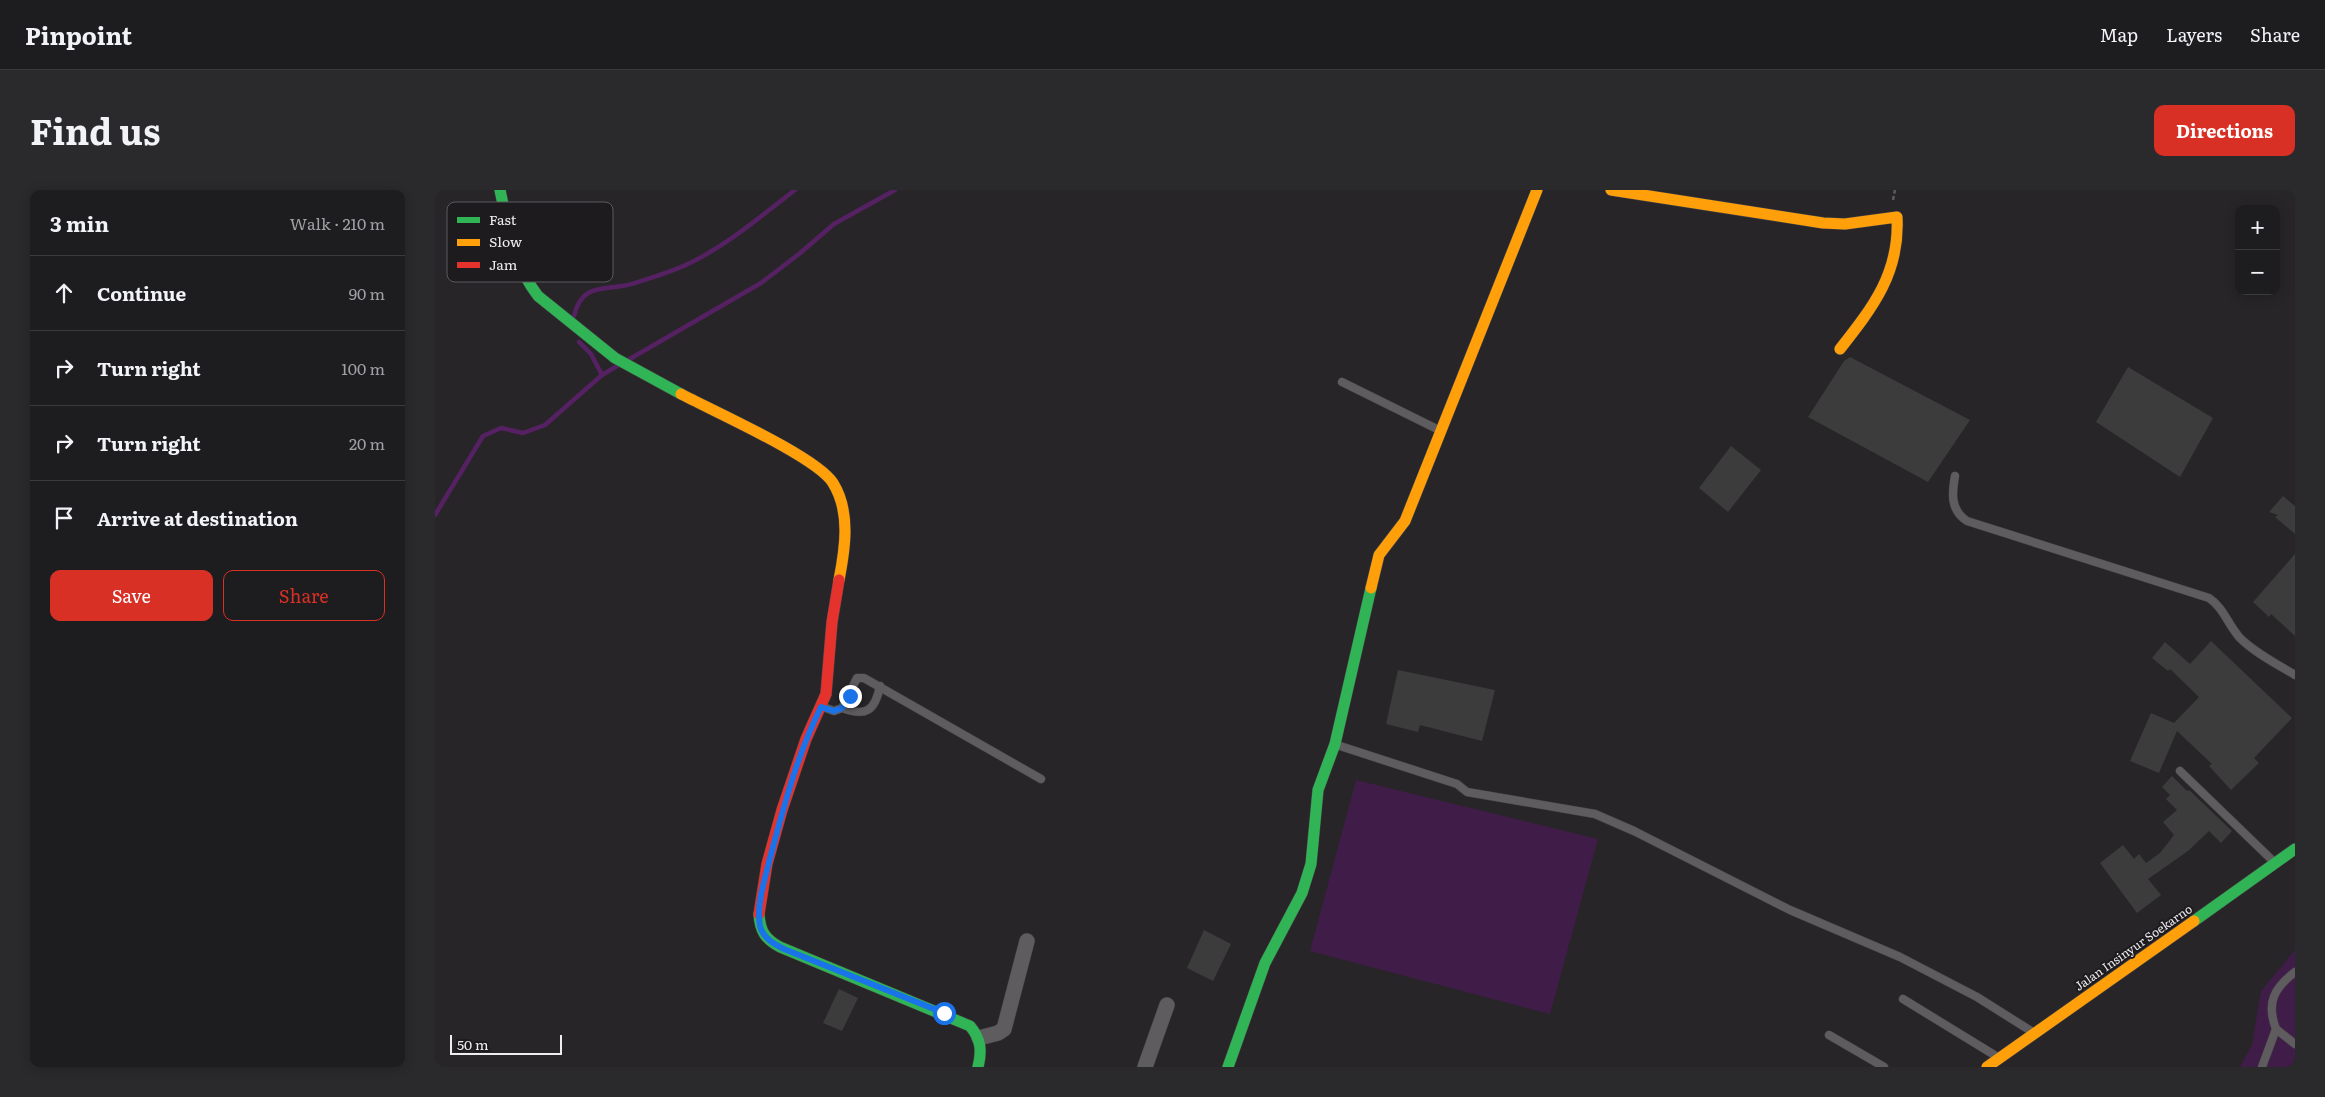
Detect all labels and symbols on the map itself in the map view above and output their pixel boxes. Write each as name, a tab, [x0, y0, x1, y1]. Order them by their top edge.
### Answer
legend	[447, 202, 613, 282]
text: Fast	[489, 209, 517, 229]
text: Slow	[489, 231, 522, 251]
text: Jam	[489, 254, 518, 274]
route end	[839, 685, 862, 708]
street label: Jalan Insinyur Soekarno	[2071, 899, 2195, 995]
route start	[933, 1002, 956, 1025]
scale bar	[450, 1032, 563, 1055]

